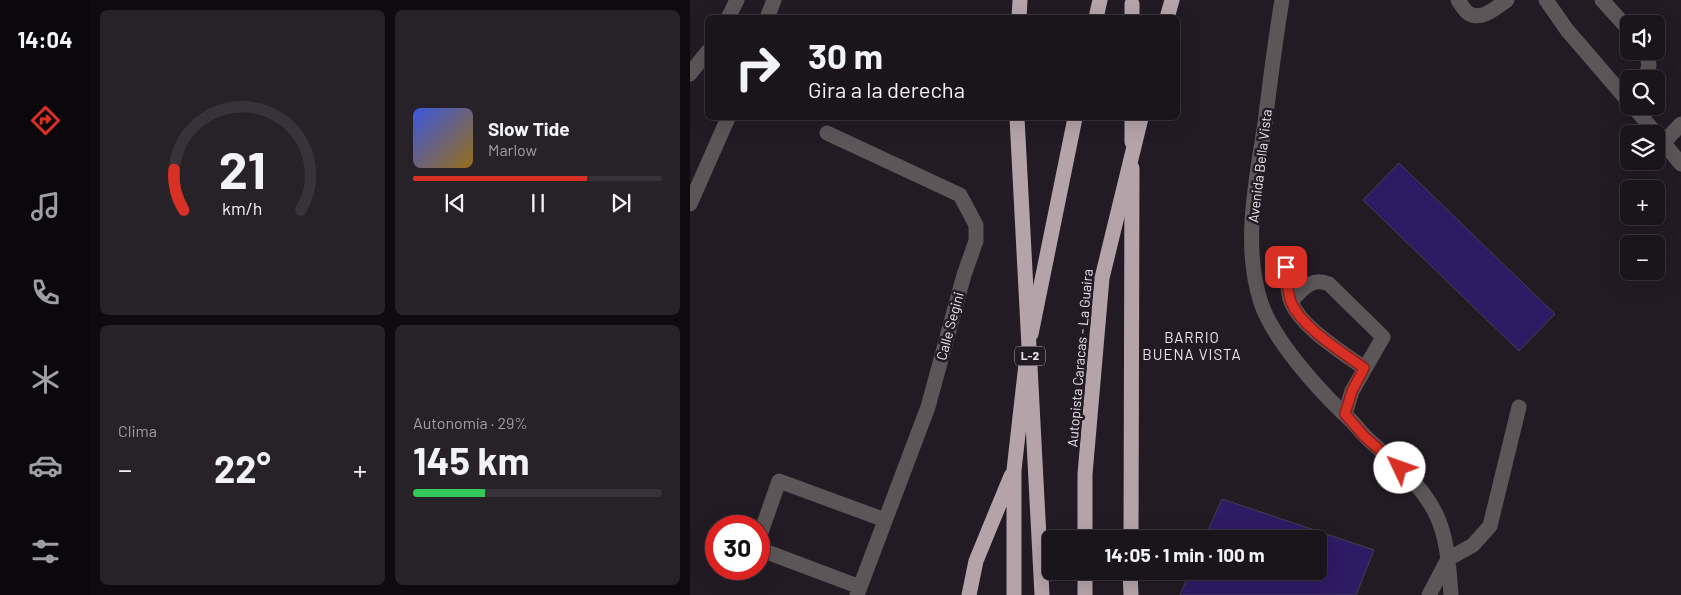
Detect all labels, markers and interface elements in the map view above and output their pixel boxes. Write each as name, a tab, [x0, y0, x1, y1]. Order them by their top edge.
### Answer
map controls	[1620, 15, 1665, 280]
button: sound	[1620, 15, 1665, 60]
text: 14:04	[18, 26, 72, 52]
text: 30 m	[808, 34, 883, 76]
icon: right	[725, 35, 790, 100]
button: search	[1620, 70, 1665, 115]
text: Gira a la derecha	[808, 76, 965, 102]
icon: directions	[28, 103, 63, 138]
street label: Avenida Bella Vista	[1244, 108, 1275, 224]
text: Slow Tide	[488, 117, 570, 140]
button: layers	[1620, 125, 1665, 170]
text: 21	[219, 137, 266, 199]
text: Marlow	[488, 140, 537, 159]
button: +	[1620, 180, 1665, 225]
icon: music	[28, 189, 63, 224]
icon: previous	[441, 189, 469, 217]
icon: pause	[524, 189, 552, 217]
icon: next	[607, 189, 635, 217]
text: km/h	[222, 197, 263, 219]
button: −	[1620, 235, 1665, 280]
pin	[1265, 246, 1307, 288]
icon: arrive	[1272, 253, 1300, 281]
street label: Autopista Caracas - La Guaira	[1063, 268, 1096, 448]
icon: phone	[28, 275, 63, 310]
street label: Calle Segini	[932, 290, 967, 362]
district label: BARRIO BUENA VISTA	[1142, 328, 1242, 363]
road number: L-2	[1015, 346, 1045, 366]
icon: climate	[28, 362, 63, 397]
text: Autonomía · 29%	[413, 413, 528, 432]
text: Clima	[118, 421, 157, 440]
text: 145 km	[413, 437, 530, 483]
position arrow	[1373, 441, 1425, 493]
text: 22°	[214, 445, 271, 491]
icon: car	[28, 448, 63, 483]
text: −	[118, 452, 132, 486]
text: +	[353, 452, 367, 486]
speed limit sign: 30	[705, 515, 770, 580]
icon: filters	[28, 534, 63, 569]
text: 14:05 · 1 min · 100 m	[1104, 543, 1265, 566]

